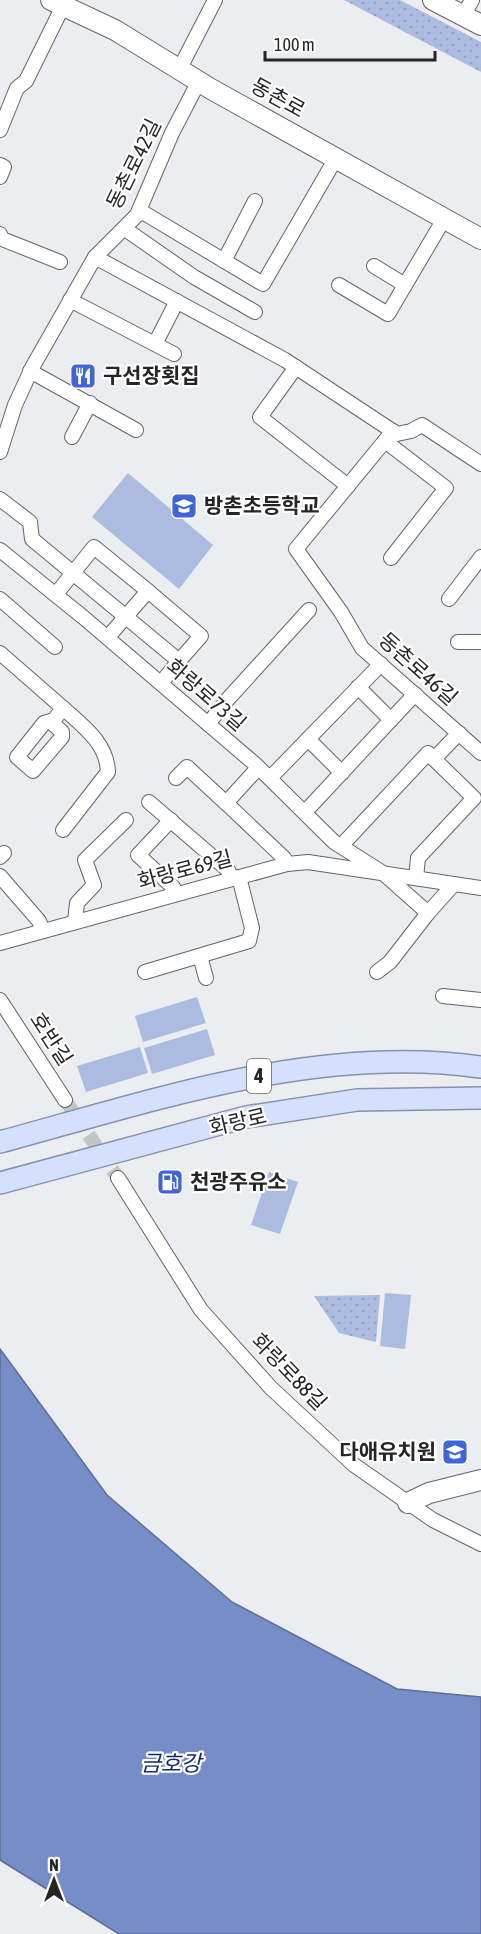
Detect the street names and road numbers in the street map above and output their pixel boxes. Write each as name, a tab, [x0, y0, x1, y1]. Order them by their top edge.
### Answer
street label: 동촌로	[247, 73, 310, 122]
street label: 동촌로42길	[101, 115, 165, 212]
street label: 동촌로46길	[375, 627, 463, 710]
street label: 화랑로73길	[162, 653, 251, 735]
street label: 화랑로69길	[135, 845, 235, 893]
street label: 호반길	[26, 1008, 78, 1069]
road number: 4	[247, 1059, 271, 1093]
street label: 화랑로	[207, 1103, 269, 1139]
street label: 화랑로88길	[247, 1328, 332, 1415]

